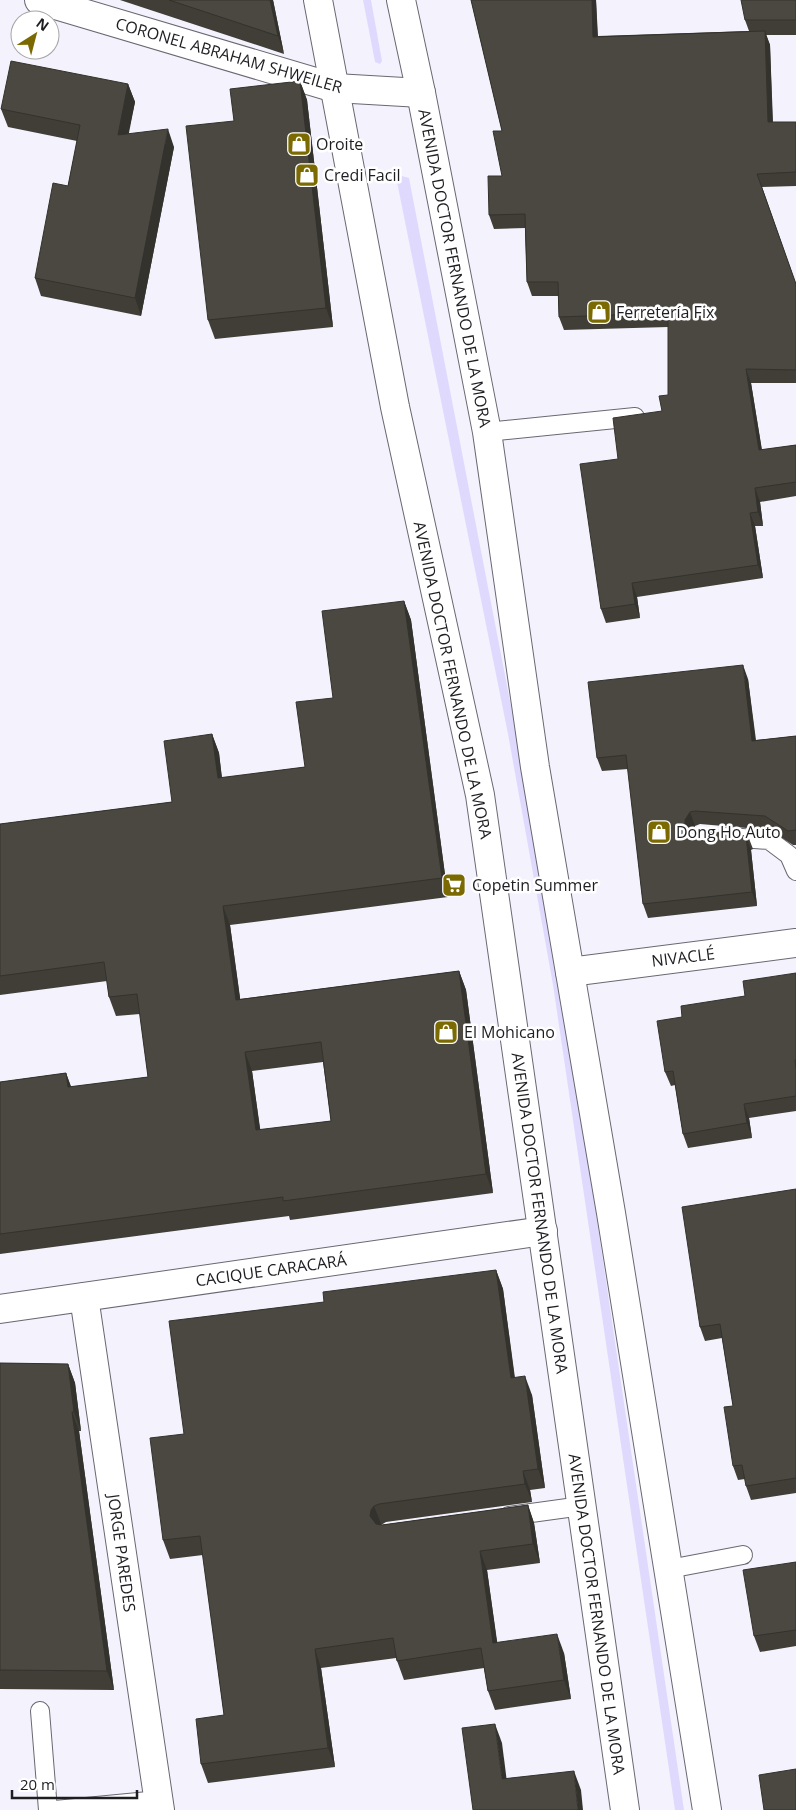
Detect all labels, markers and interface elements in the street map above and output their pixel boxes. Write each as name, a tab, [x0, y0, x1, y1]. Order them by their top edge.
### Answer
north arrow	[10, 10, 60, 60]
street label: CORONEL ABRAHAM SHWEILER	[113, 12, 345, 98]
text: N	[33, 13, 53, 35]
street label: AVENIDA DOCTOR FERNANDO DE LA MORA	[413, 107, 497, 430]
shop icon: Oroite	[286, 131, 312, 157]
place label: Oroite	[316, 133, 363, 155]
shop icon: Credi Facil	[294, 162, 320, 188]
place label: Credi Facil	[324, 164, 400, 186]
shop icon: Ferretería Fix	[586, 299, 612, 325]
place label: Ferretería Fix	[616, 301, 715, 323]
street label: AVENIDA DOCTOR FERNANDO DE LA MORA	[409, 519, 498, 842]
shop icon: Dong Ho Auto	[646, 819, 672, 845]
place label: Dong Ho Auto	[676, 821, 781, 843]
supermarket icon: Copetin Summer	[441, 872, 467, 898]
place label: Copetin Summer	[472, 874, 598, 896]
street label: NIVACLÉ	[650, 942, 716, 972]
shop icon: El Mohicano	[433, 1019, 459, 1045]
place label: El Mohicano	[464, 1021, 555, 1043]
street label: AVENIDA DOCTOR FERNANDO DE LA MORA	[507, 1051, 574, 1376]
street label: CACIQUE CARACARÁ	[194, 1248, 349, 1291]
street label: AVENIDA DOCTOR FERNANDO DE LA MORA	[564, 1452, 631, 1777]
street label: JORGE PAREDES	[103, 1491, 141, 1614]
scale bar	[12, 1768, 138, 1800]
text: 20 m	[20, 1774, 55, 1794]

